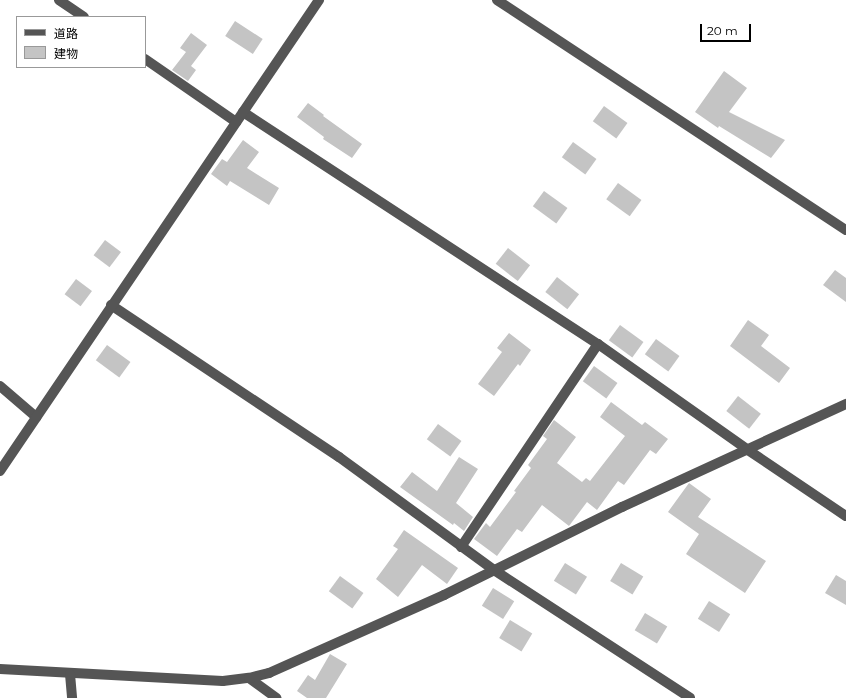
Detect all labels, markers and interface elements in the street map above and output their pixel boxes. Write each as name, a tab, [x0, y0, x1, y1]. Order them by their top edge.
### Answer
legend	[16, 16, 146, 68]
scale bar	[702, 16, 753, 42]
text: 20 m	[707, 23, 738, 38]
text: 道路	[54, 26, 78, 41]
text: 建物	[54, 46, 78, 61]

